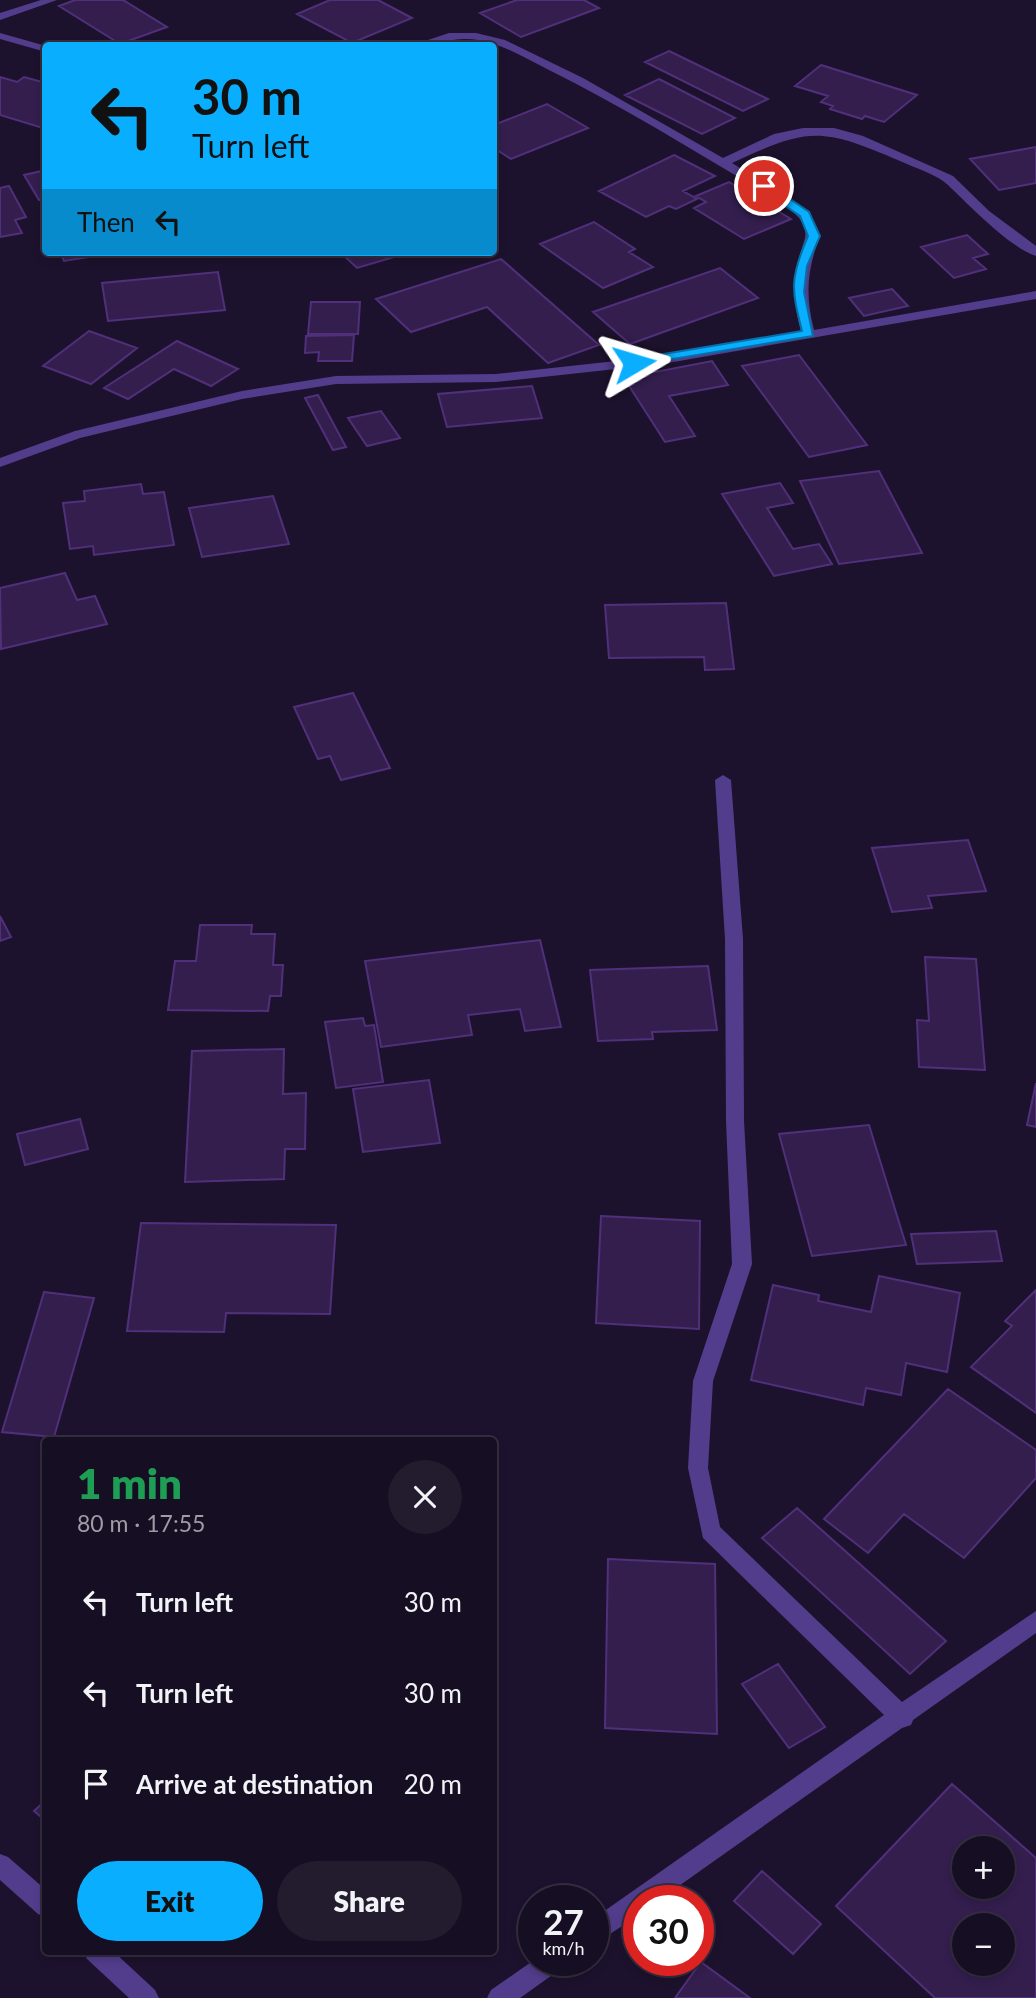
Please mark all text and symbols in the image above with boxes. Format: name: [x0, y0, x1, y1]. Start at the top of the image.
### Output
text: 30 m: [192, 67, 302, 125]
icon: left: [77, 70, 168, 161]
text: Turn left: [192, 126, 309, 165]
pin: [734, 156, 794, 216]
icon: arrive: [745, 167, 783, 205]
icon: left: [149, 203, 187, 241]
text: Then: [77, 206, 135, 238]
position arrow: [597, 326, 671, 400]
text: 1 min: [77, 1458, 182, 1508]
button: close: [388, 1460, 462, 1534]
text: 80 m · 17:55: [77, 1509, 205, 1537]
icon: left: [77, 1583, 115, 1621]
text: Turn left: [136, 1586, 233, 1618]
text: 30 m: [404, 1586, 462, 1618]
icon: left: [77, 1674, 115, 1712]
text: Turn left: [136, 1677, 233, 1709]
text: 30 m: [404, 1677, 462, 1709]
icon: arrive: [77, 1765, 115, 1803]
text: Arrive at destination: [136, 1768, 373, 1800]
text: 20 m: [404, 1768, 462, 1800]
map controls: [952, 1836, 1015, 1976]
button: +: [952, 1836, 1015, 1899]
button: Exit: [77, 1861, 263, 1941]
button: Share: [277, 1861, 462, 1941]
speed limit sign: 30: [623, 1885, 714, 1976]
text: 27: [543, 1900, 584, 1942]
button: −: [952, 1913, 1015, 1976]
text: km/h: [542, 1937, 585, 1959]

